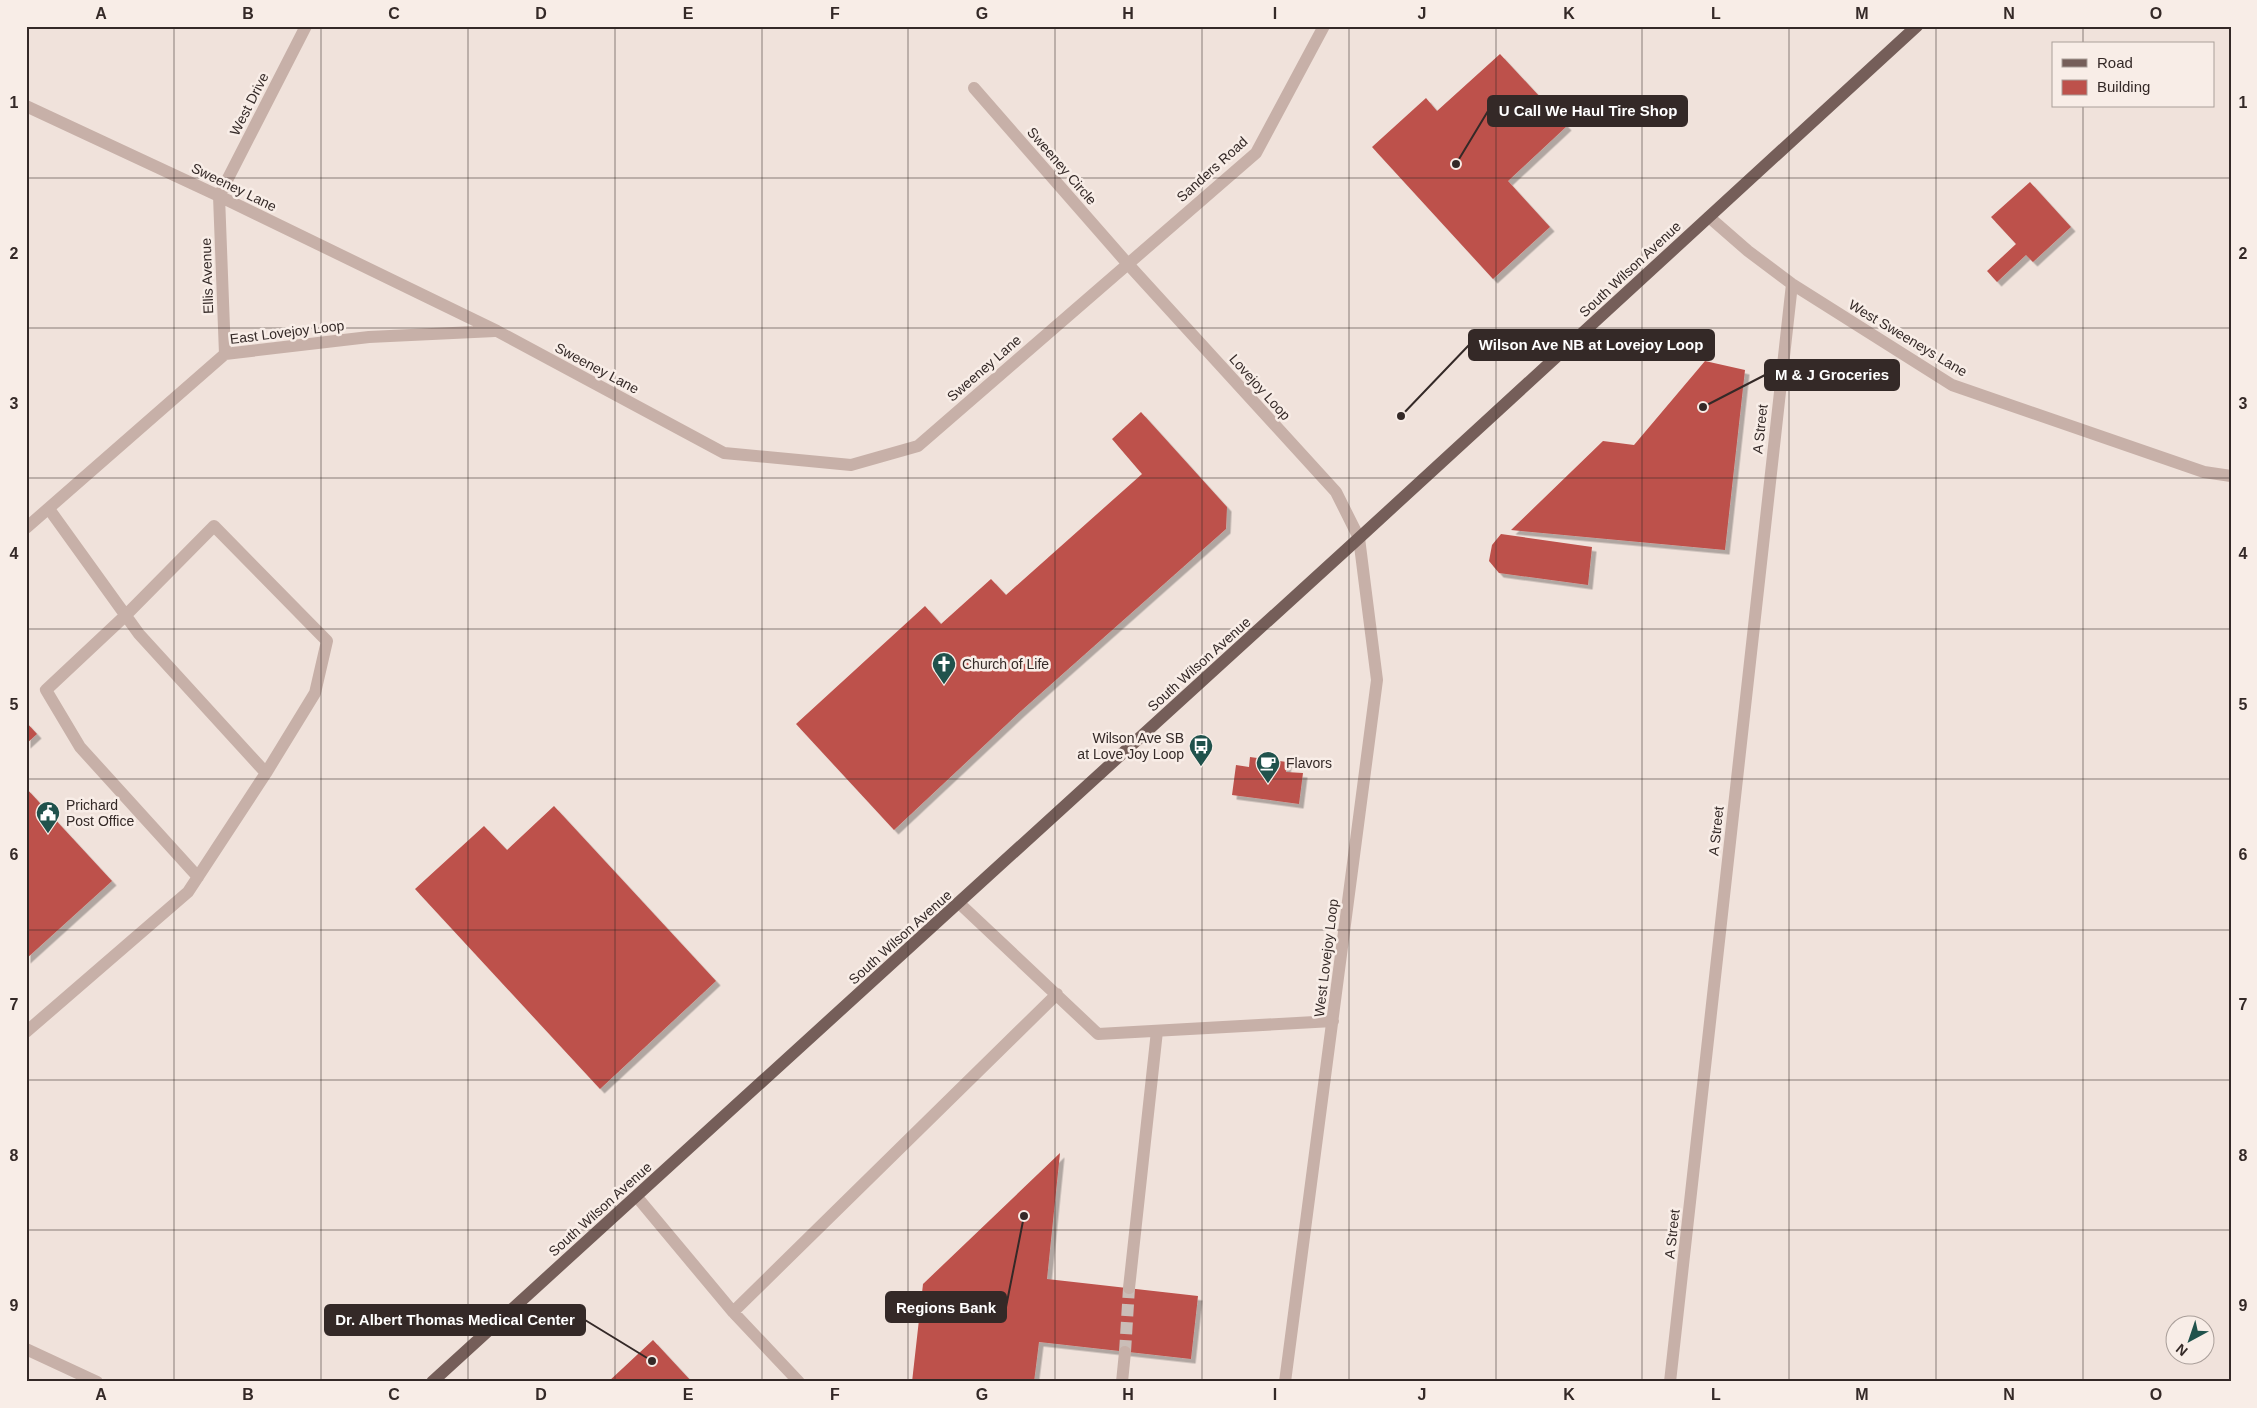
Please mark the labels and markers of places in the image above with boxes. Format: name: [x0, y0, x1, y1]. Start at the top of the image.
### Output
callout: U Call We Haul Tire Shop: [1488, 96, 1687, 126]
callout: Wilson Ave NB at Lovejoy Loop: [1469, 330, 1714, 360]
callout: M & J Groceries: [1765, 360, 1899, 390]
church icon: Church of Life: [931, 651, 957, 685]
place label: Church of Life: [962, 656, 1049, 672]
place label: Wilson Ave SB at Love Joy Loop: [1077, 730, 1184, 762]
bus stop icon: Wilson Ave SB at Love Joy Loop: [1188, 733, 1214, 767]
cafe icon: Flavors: [1255, 750, 1281, 784]
place label: Flavors: [1286, 755, 1332, 771]
place label: Prichard Post Office: [66, 797, 134, 829]
public building icon: Prichard Post Office: [35, 800, 61, 834]
callout: Regions Bank: [886, 1292, 1006, 1322]
callout: Dr. Albert Thomas Medical Center: [325, 1305, 585, 1335]

